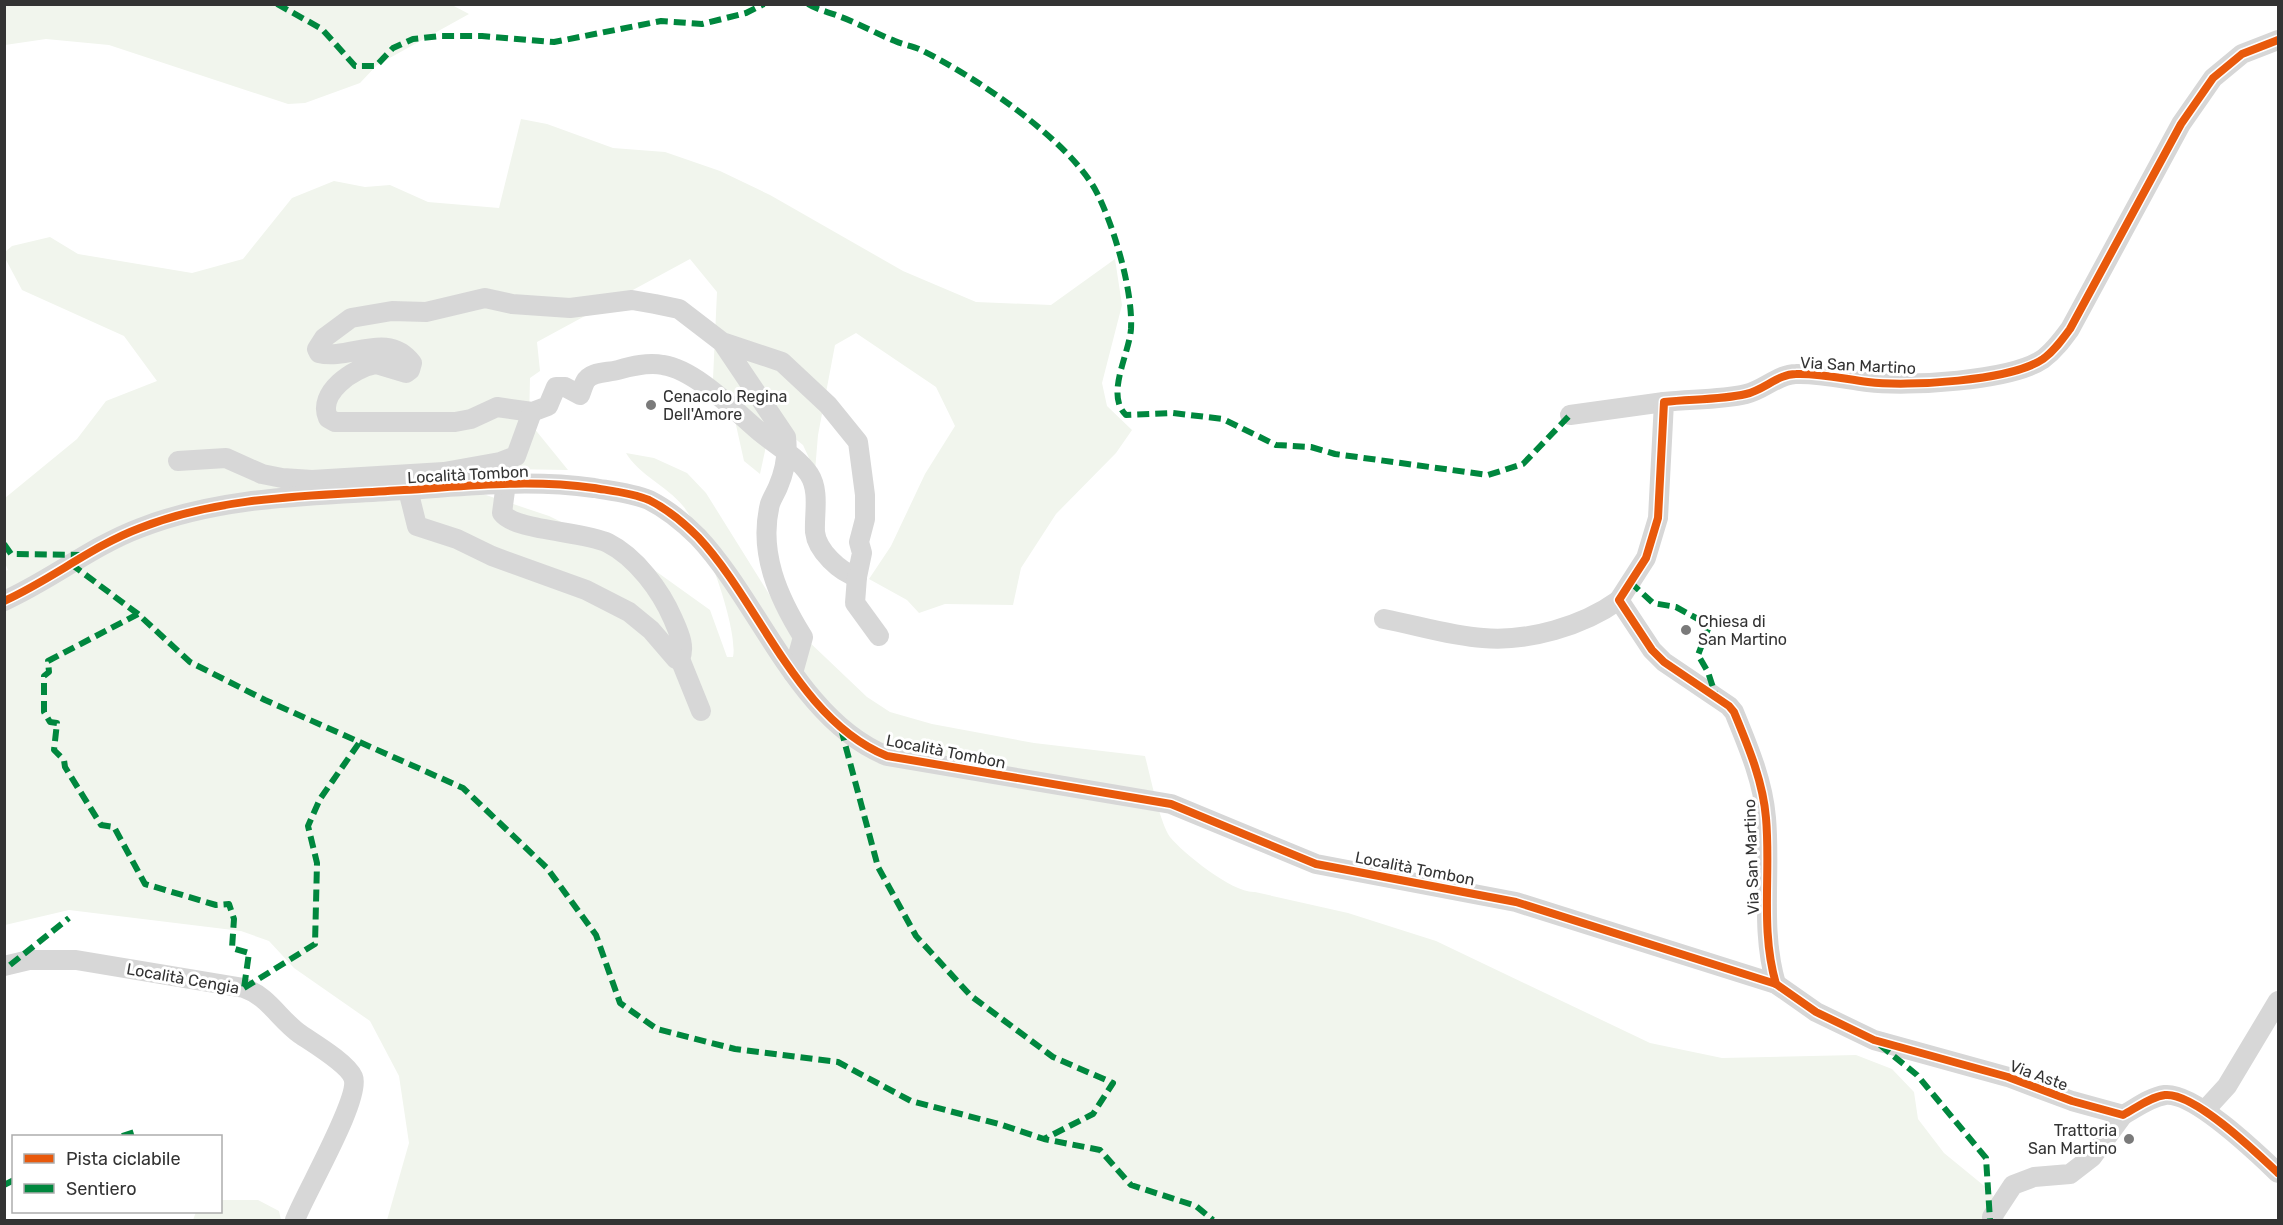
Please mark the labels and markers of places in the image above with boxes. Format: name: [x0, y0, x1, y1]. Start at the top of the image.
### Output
place label: Cenacolo Regina Dell'Amore: [663, 387, 787, 424]
marker: Cenacolo Regina Dell'Amore: [644, 398, 658, 412]
place label: Chiesa di San Martino: [1698, 612, 1787, 649]
marker: Chiesa di San Martino: [1679, 623, 1693, 637]
place label: Trattoria San Martino: [2028, 1121, 2117, 1158]
marker: Trattoria San Martino: [2122, 1132, 2136, 1146]

